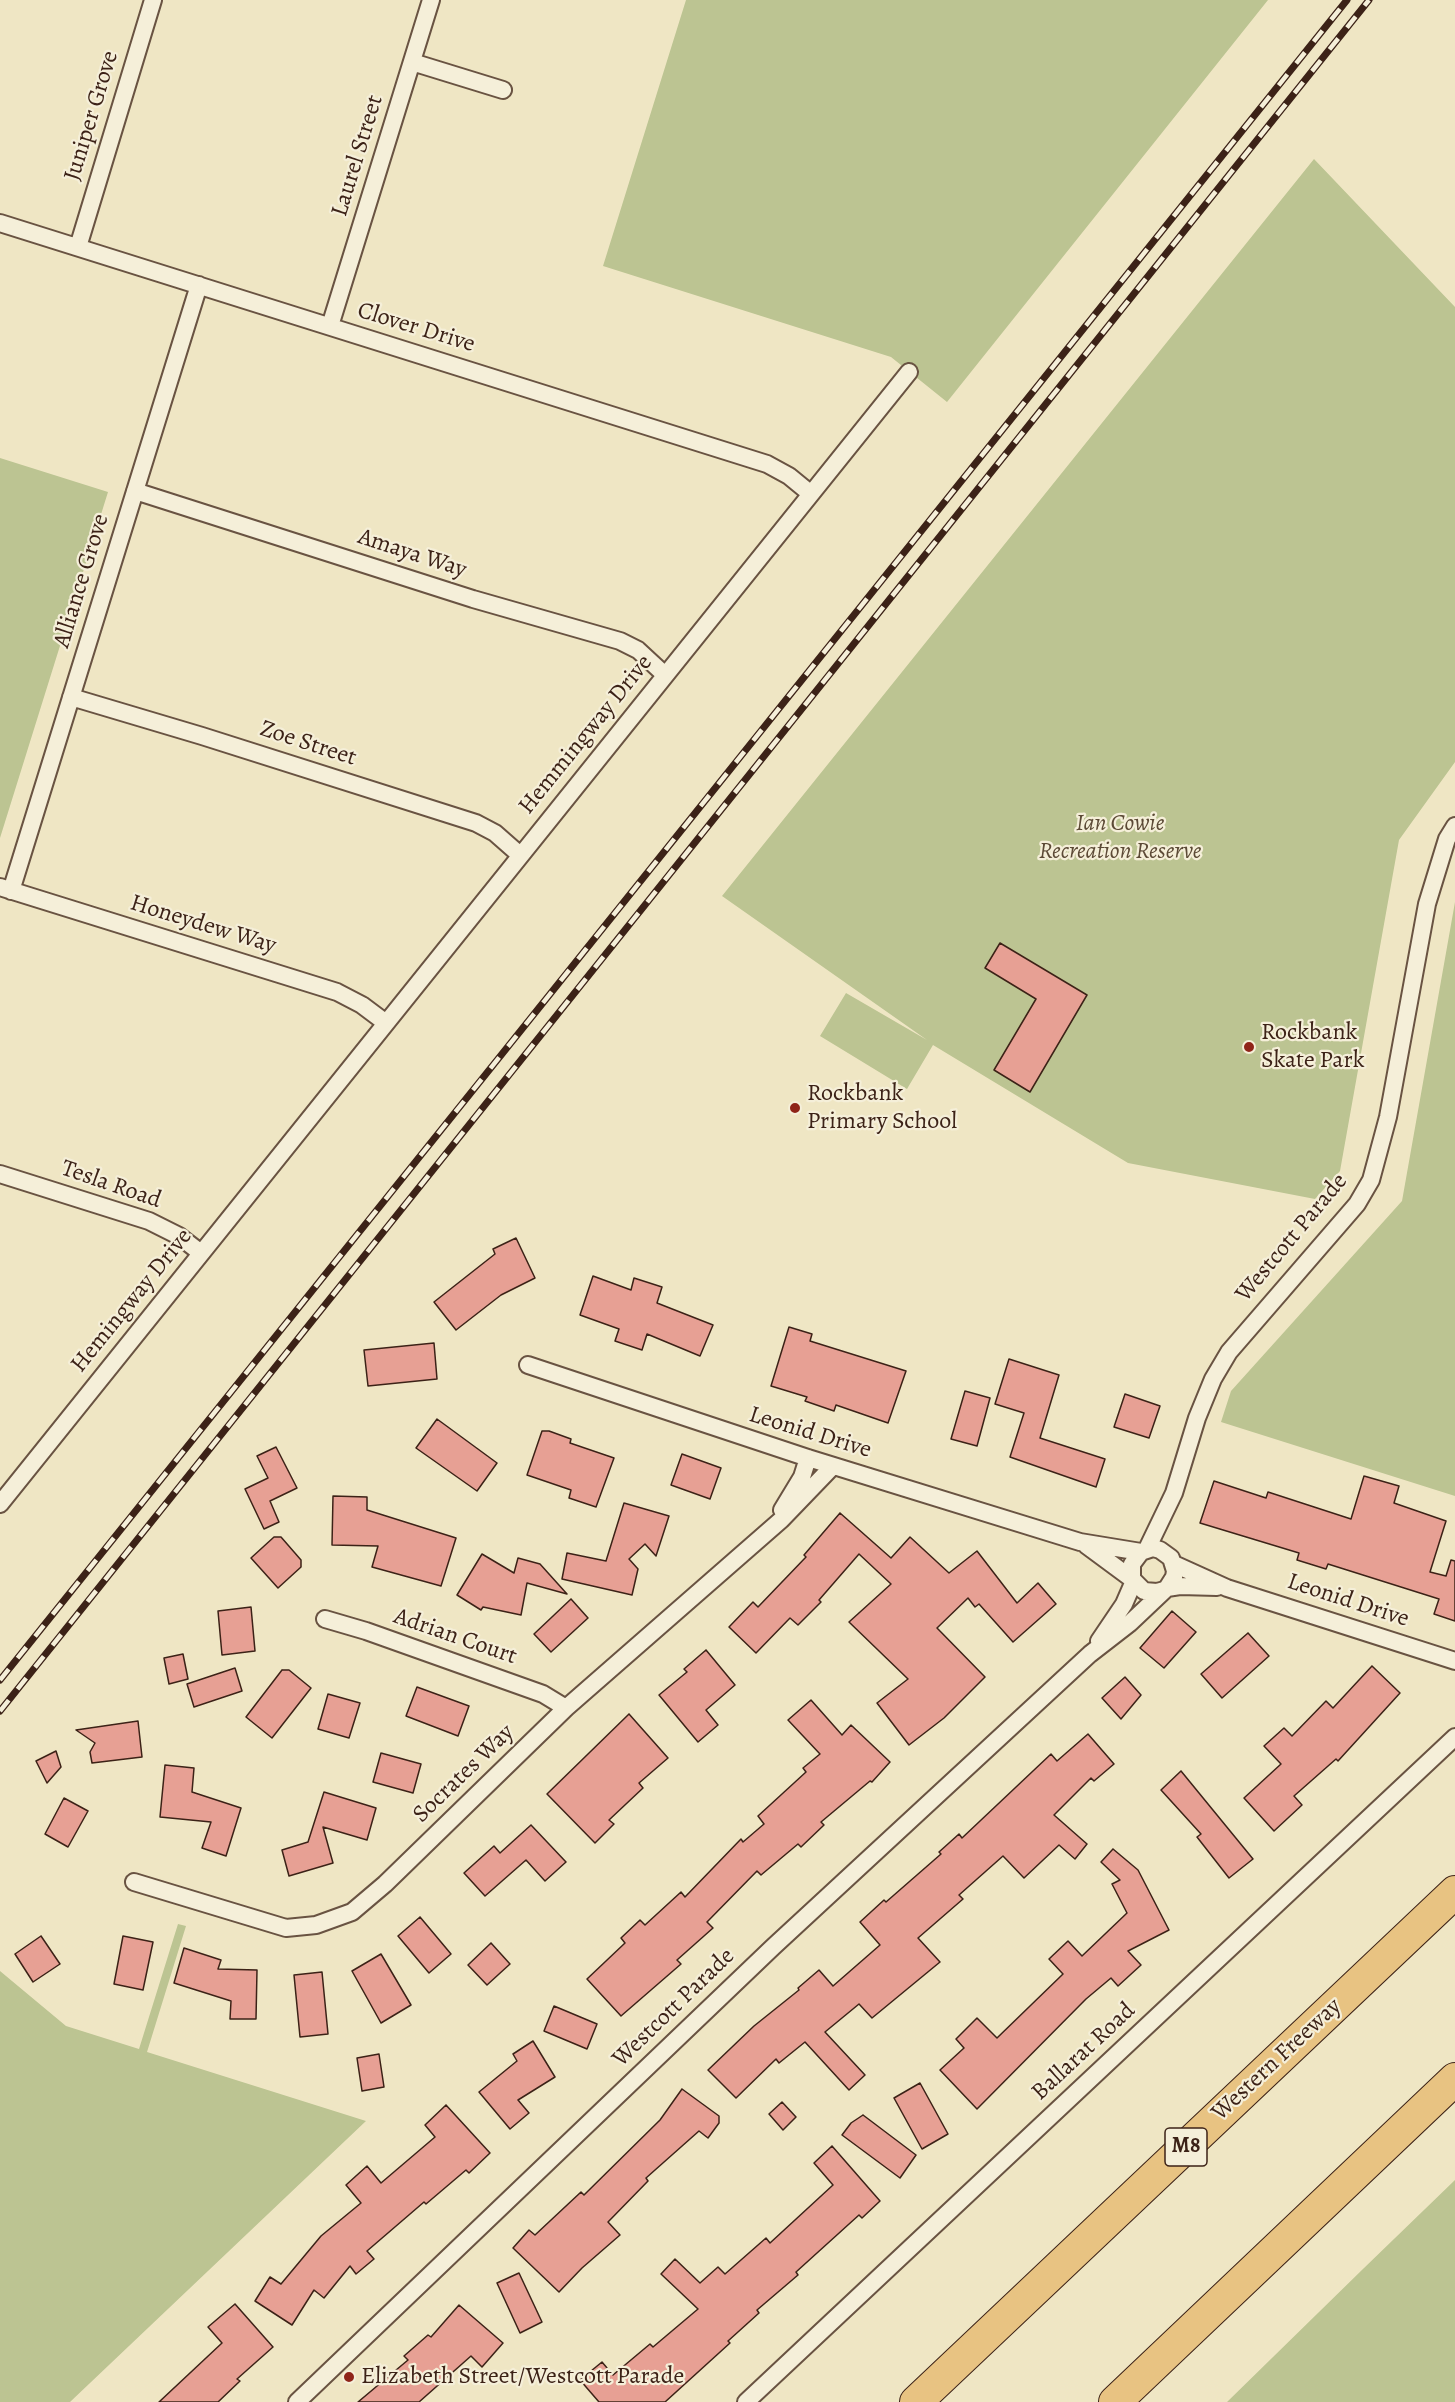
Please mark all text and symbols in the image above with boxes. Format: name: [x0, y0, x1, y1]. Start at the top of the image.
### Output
street label: Juniper Grove: [59, 47, 125, 185]
street label: Laurel Street: [326, 92, 390, 220]
street label: Clover Drive: [354, 296, 478, 360]
street label: Alliance Grove: [48, 510, 116, 652]
street label: Amaya Way: [354, 523, 470, 585]
street label: Hemmingway Drive: [513, 649, 659, 821]
street label: Zoe Street: [256, 715, 360, 773]
park label: Ian Cowie Recreation Reserve: [1039, 810, 1201, 866]
street label: Honeydew Way: [127, 889, 279, 961]
place label: Rockbank Skate Park: [1261, 1019, 1365, 1075]
marker: Rockbank Skate Park: [1242, 1040, 1256, 1054]
place label: Rockbank Primary School: [807, 1080, 957, 1136]
marker: Rockbank Primary School: [788, 1101, 802, 1115]
street label: Tesla Road: [57, 1154, 165, 1216]
street label: Westcott Parade: [1230, 1168, 1354, 1308]
street label: Hemingway Drive: [65, 1223, 199, 1379]
street label: Leonid Drive: [745, 1401, 875, 1465]
street label: Leonid Drive: [1283, 1568, 1413, 1634]
street label: Adrian Court: [390, 1603, 520, 1671]
street label: Socrates Way: [407, 1719, 521, 1829]
street label: Westcott Parade: [607, 1942, 741, 2074]
street label: Western Freeway: [1206, 1993, 1348, 2127]
street label: Ballarat Road: [1026, 1997, 1142, 2107]
road number: M8: [1165, 2128, 1207, 2166]
place label: Elizabeth Street/Westcott Parade: [361, 2363, 684, 2391]
marker: Elizabeth Street/Westcott Parade: [342, 2370, 356, 2384]

